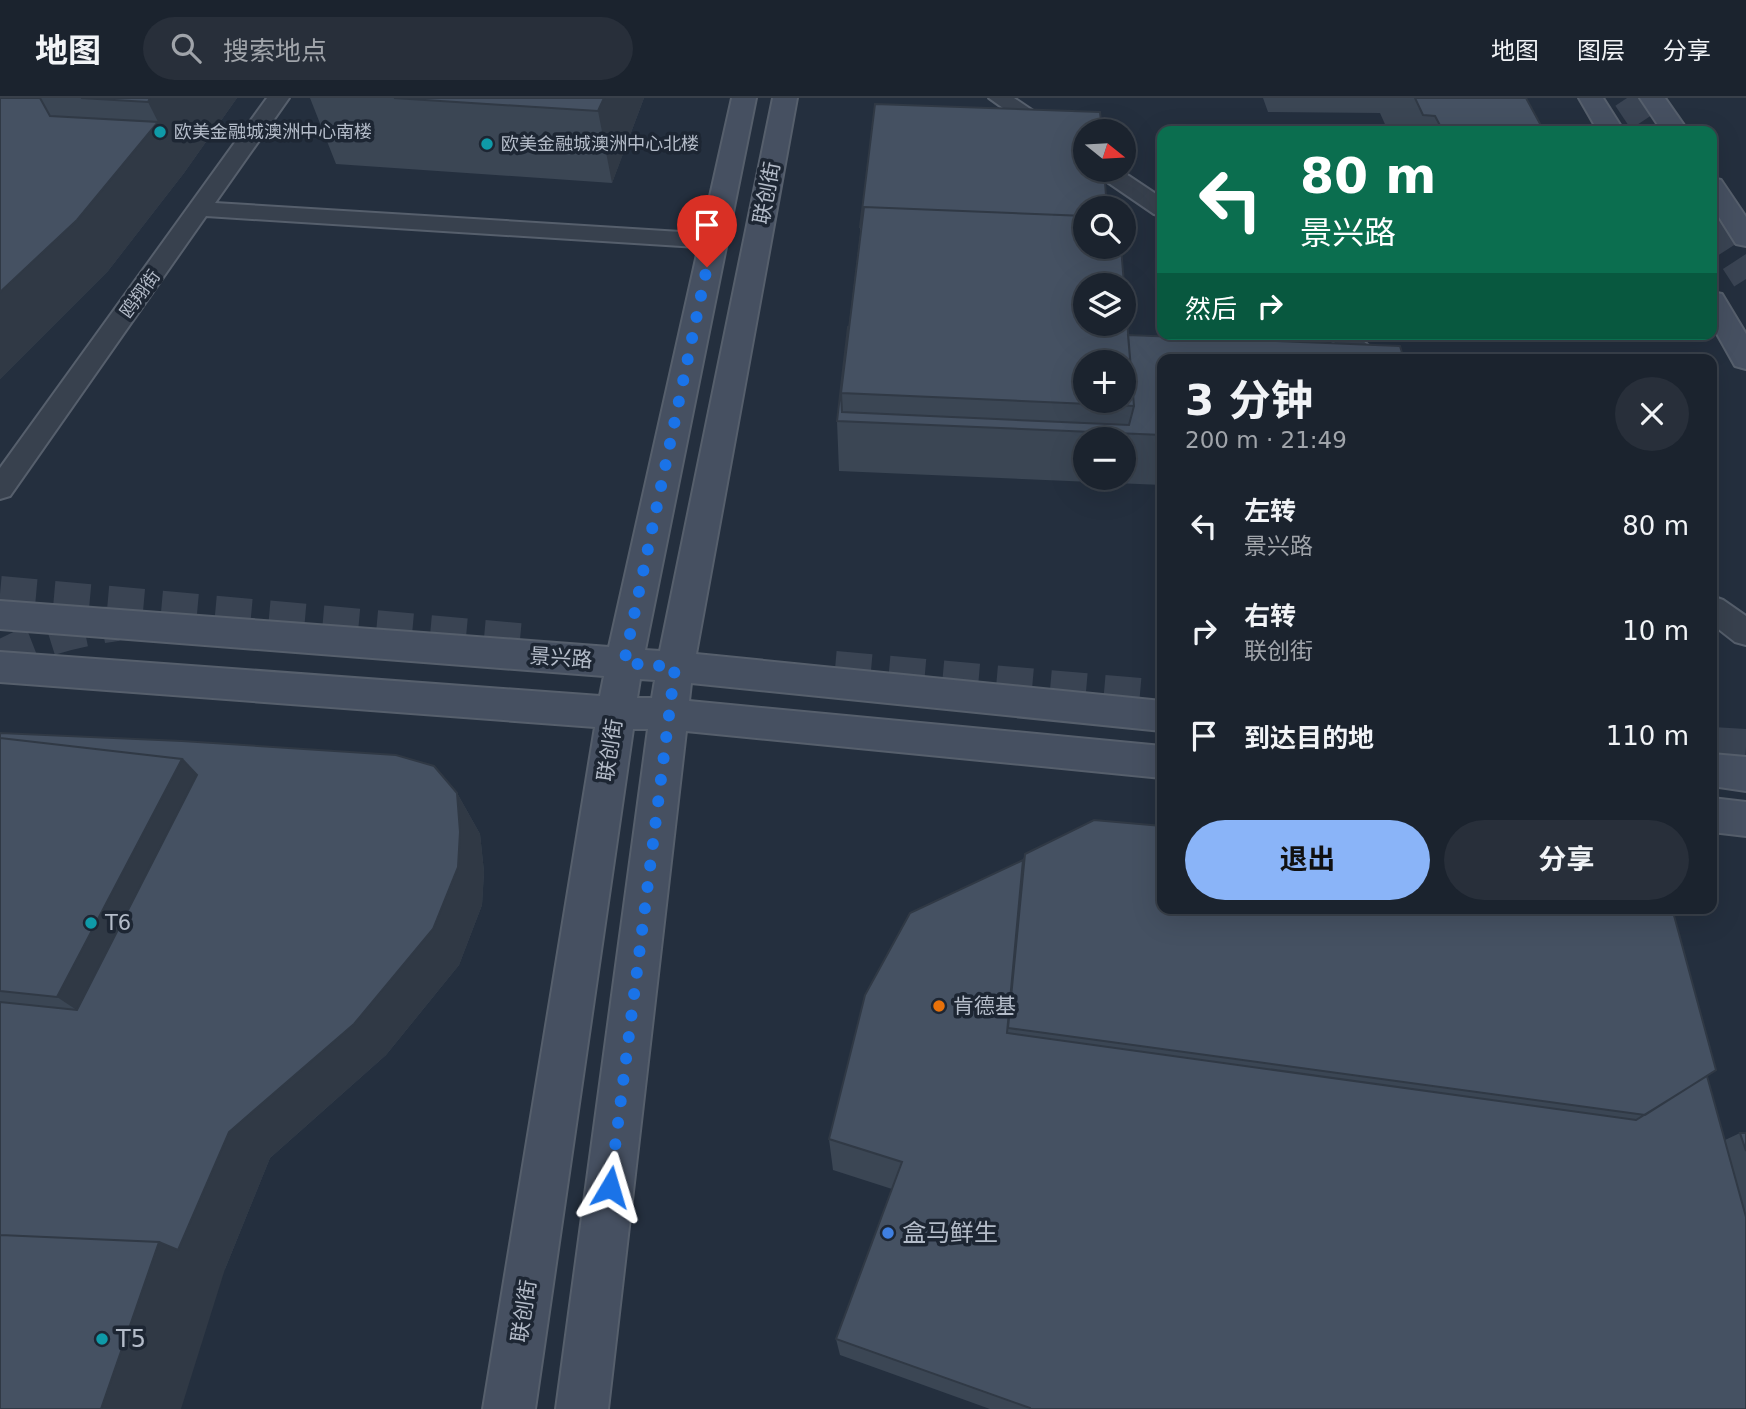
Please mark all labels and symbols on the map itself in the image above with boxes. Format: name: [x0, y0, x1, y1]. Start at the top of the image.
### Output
north arrow: [1073, 119, 1136, 182]
place label: 欧美金融城澳洲中心南楼: [174, 121, 372, 142]
marker: 欧美金融城澳洲中心南楼: [152, 124, 168, 140]
place label: 欧美金融城澳洲中心北楼: [501, 133, 699, 154]
marker: 欧美金融城澳洲中心北楼: [479, 136, 495, 152]
street label: 联创街: [749, 160, 785, 226]
pin: [677, 195, 737, 267]
street label: 鸥翔街: [115, 266, 164, 322]
street label: 景兴路: [529, 644, 593, 672]
street label: 联创街: [593, 717, 627, 783]
place label: T6: [104, 911, 131, 935]
marker: T6: [83, 915, 99, 931]
place label: 肯德基: [953, 994, 1016, 1018]
marker: 肯德基: [931, 998, 947, 1014]
position arrow: [573, 1150, 647, 1224]
place label: 盒马鲜生: [902, 1219, 998, 1247]
marker: 盒马鲜生: [880, 1225, 896, 1241]
street label: 联创街: [507, 1278, 541, 1344]
place label: T5: [115, 1325, 146, 1353]
marker: T5: [94, 1331, 110, 1347]

